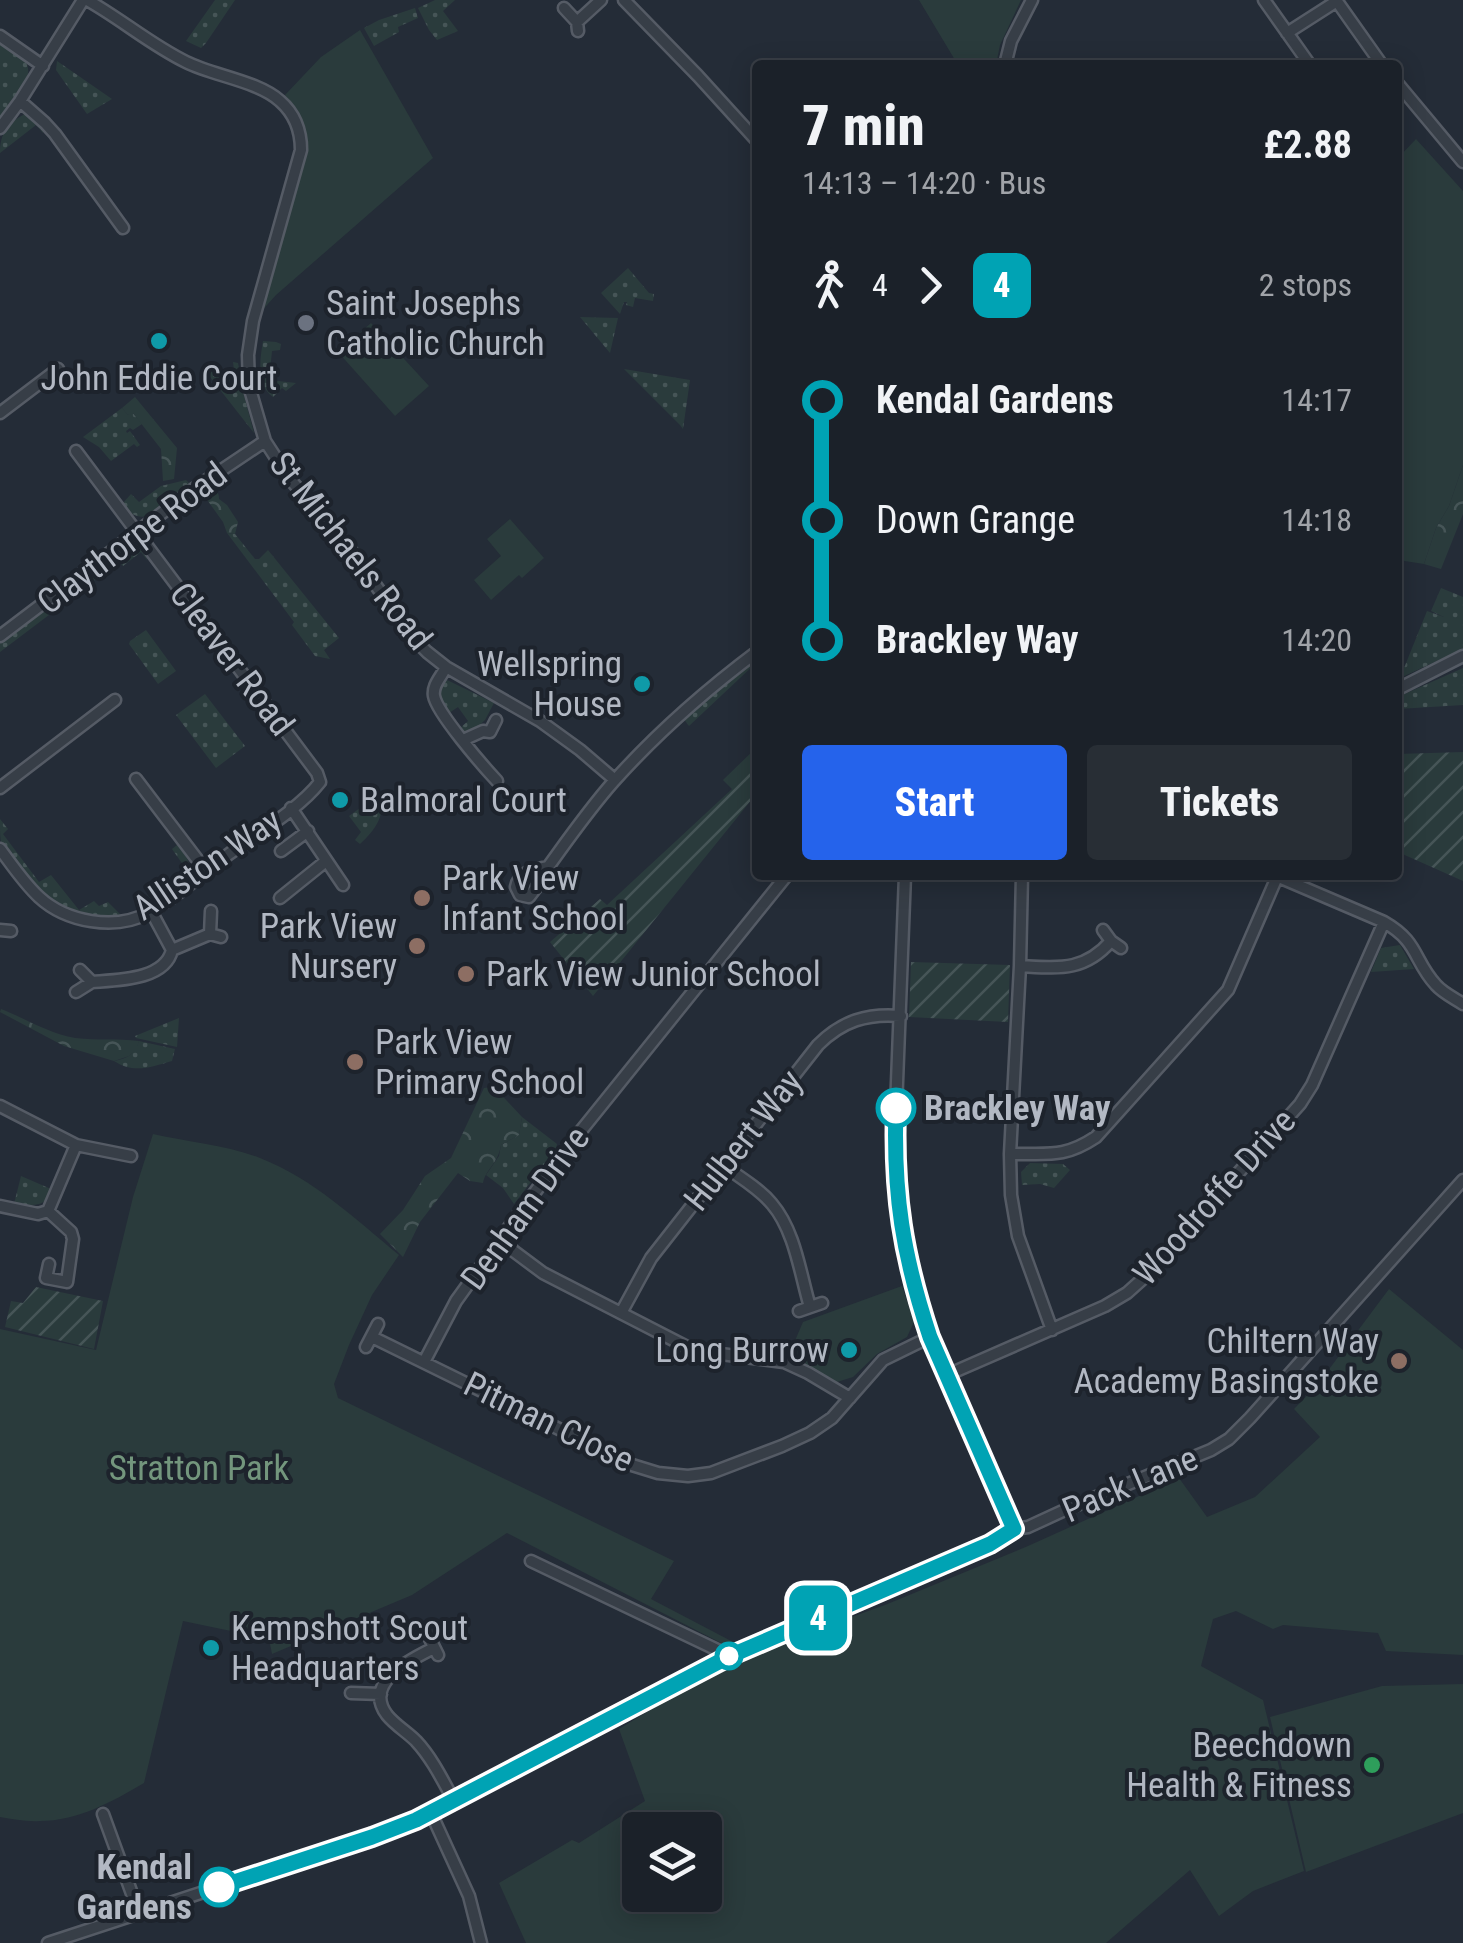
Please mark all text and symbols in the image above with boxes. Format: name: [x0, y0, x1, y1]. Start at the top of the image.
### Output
text: 7 min: [802, 94, 925, 158]
text: £2.88: [1263, 123, 1352, 167]
text: 14:13 – 14:20 · Bus: [802, 164, 1046, 202]
icon: walk: [802, 258, 857, 313]
icon: forward: [903, 258, 958, 313]
text: 4: [993, 265, 1011, 306]
text: 4: [872, 266, 888, 304]
text: 2 stops: [1259, 266, 1352, 304]
place label: Saint Josephs Catholic Church: [326, 283, 545, 364]
marker: Saint Josephs Catholic Church: [295, 312, 317, 334]
marker: John Eddie Court: [148, 330, 170, 352]
place label: John Eddie Court: [41, 358, 277, 399]
text: Kendal Gardens: [876, 378, 1114, 422]
text: 14:17: [1281, 381, 1352, 419]
street label: St Michaels Road: [261, 444, 441, 658]
street label: Claythorpe Road: [30, 454, 235, 623]
text: Down Grange: [876, 498, 1075, 542]
text: 14:18: [1281, 501, 1352, 539]
street label: Cleaver Road: [161, 575, 302, 744]
text: Brackley Way: [876, 618, 1079, 662]
text: 14:20: [1281, 621, 1352, 659]
place label: Wellspring House: [477, 644, 622, 725]
marker: Wellspring House: [631, 673, 653, 695]
button: Start: [802, 745, 1067, 860]
button: Tickets: [1087, 745, 1352, 860]
place label: Balmoral Court: [360, 780, 567, 821]
marker: Balmoral Court: [329, 789, 351, 811]
street label: Alliston Way: [125, 800, 289, 929]
place label: Park View Infant School: [442, 858, 625, 939]
marker: Park View Infant School: [411, 887, 433, 909]
place label: Park View Nursery: [260, 906, 397, 987]
marker: Park View Nursery: [406, 935, 428, 957]
place label: Park View Junior School: [486, 954, 821, 995]
marker: Park View Junior School: [455, 963, 477, 985]
place label: Park View Primary School: [375, 1022, 584, 1103]
marker: Park View Primary School: [344, 1051, 366, 1073]
street label: Hulbert Way: [676, 1062, 811, 1219]
place label: Brackley Way: [924, 1088, 1111, 1129]
marker: Brackley Way: [877, 1089, 915, 1127]
street label: Woodroffe Drive: [1125, 1101, 1304, 1294]
street label: Denham Drive: [453, 1119, 598, 1298]
place label: Chiltern Way Academy Basingstoke: [1074, 1321, 1379, 1402]
place label: Long Burrow: [655, 1330, 829, 1371]
marker: Long Burrow: [838, 1339, 860, 1361]
marker: Chiltern Way Academy Basingstoke: [1388, 1350, 1410, 1372]
street label: Pitman Close: [457, 1364, 640, 1481]
street label: Pack Lane: [1056, 1438, 1204, 1531]
park label: Stratton Park: [109, 1448, 290, 1489]
line badge: 4: [786, 1586, 850, 1650]
text: 4: [809, 1598, 827, 1639]
place label: Kempshott Scout Headquarters: [231, 1608, 468, 1689]
marker: Kempshott Scout Headquarters: [200, 1637, 222, 1659]
unlabelled marker: [716, 1643, 742, 1669]
place label: Beechdown Health & Fitness: [1126, 1725, 1352, 1806]
marker: Beechdown Health & Fitness: [1361, 1754, 1383, 1776]
map controls: [622, 1812, 722, 1912]
button: layers: [622, 1812, 722, 1912]
place label: Kendal Gardens: [77, 1847, 192, 1928]
marker: Kendal Gardens: [200, 1868, 238, 1906]

